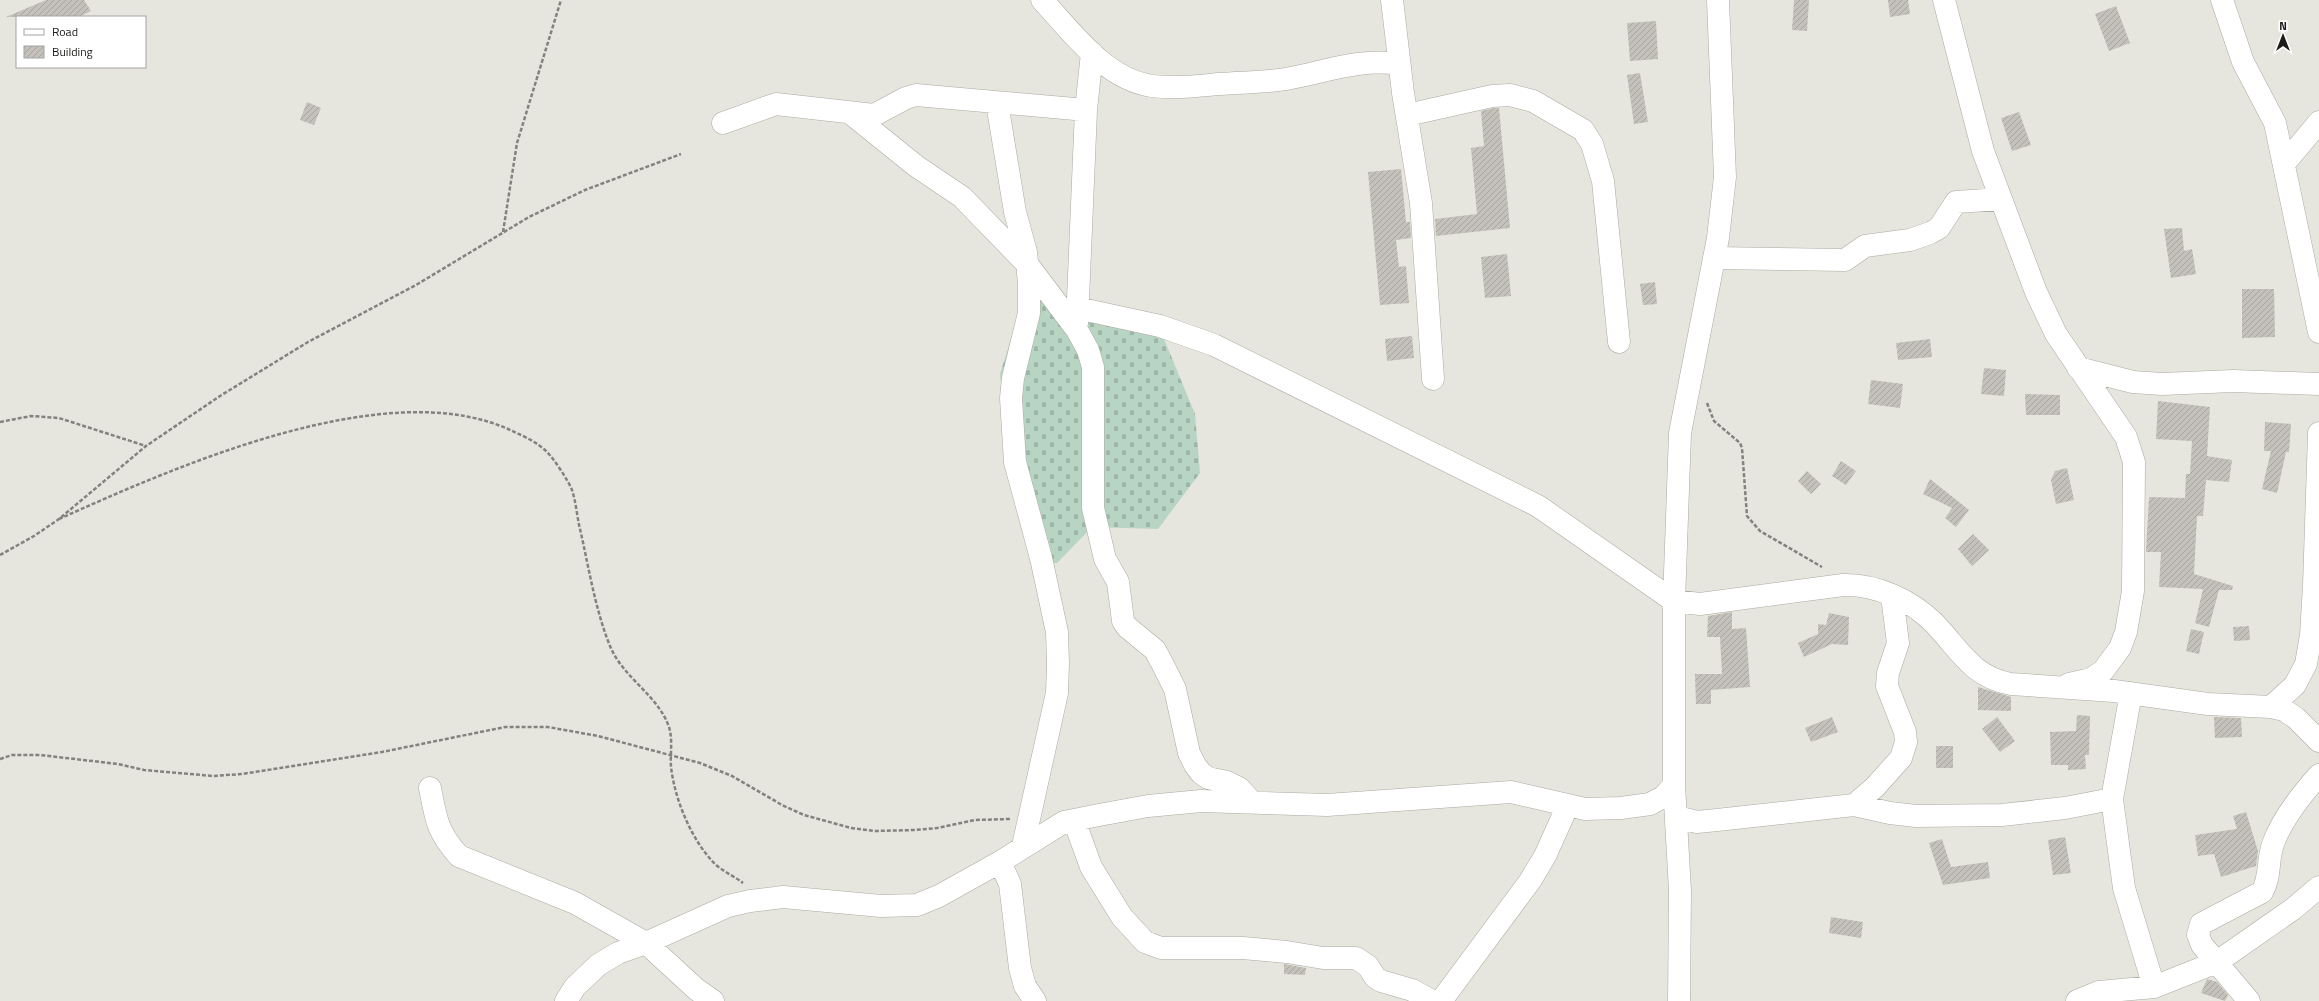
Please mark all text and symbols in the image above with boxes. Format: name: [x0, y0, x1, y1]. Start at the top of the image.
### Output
legend: [16, 16, 146, 68]
north arrow: [2263, 16, 2303, 56]
text: N: [2279, 18, 2287, 34]
text: Road: [52, 22, 78, 41]
text: Building: [52, 42, 93, 61]

